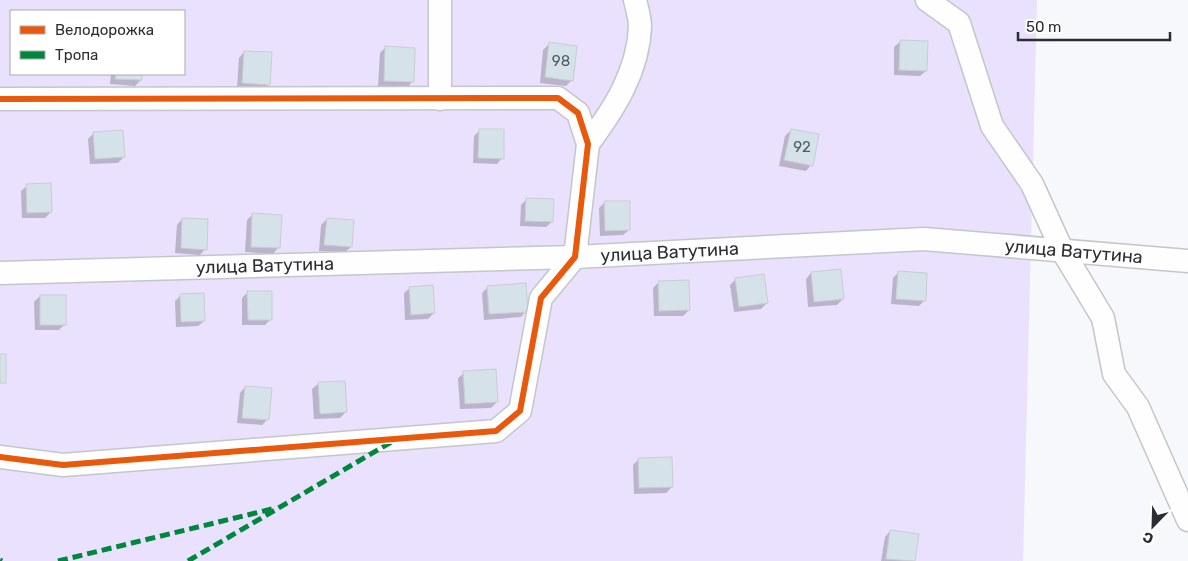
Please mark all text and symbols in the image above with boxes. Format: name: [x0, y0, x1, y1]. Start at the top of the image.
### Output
legend: [10, 10, 185, 75]
scale bar: [1018, 10, 1170, 42]
text: 50 m: [1026, 18, 1061, 36]
text: Велодорожка: [55, 21, 154, 39]
text: Тропа: [55, 46, 98, 64]
house number: 98: [552, 52, 570, 70]
house number: 92: [793, 138, 811, 156]
street label: улица Ватутина: [1004, 235, 1144, 268]
street label: улица Ватутина: [600, 238, 739, 267]
street label: улица Ватутина: [195, 253, 334, 279]
north arrow: [1128, 501, 1178, 551]
text: С: [1140, 528, 1156, 547]

